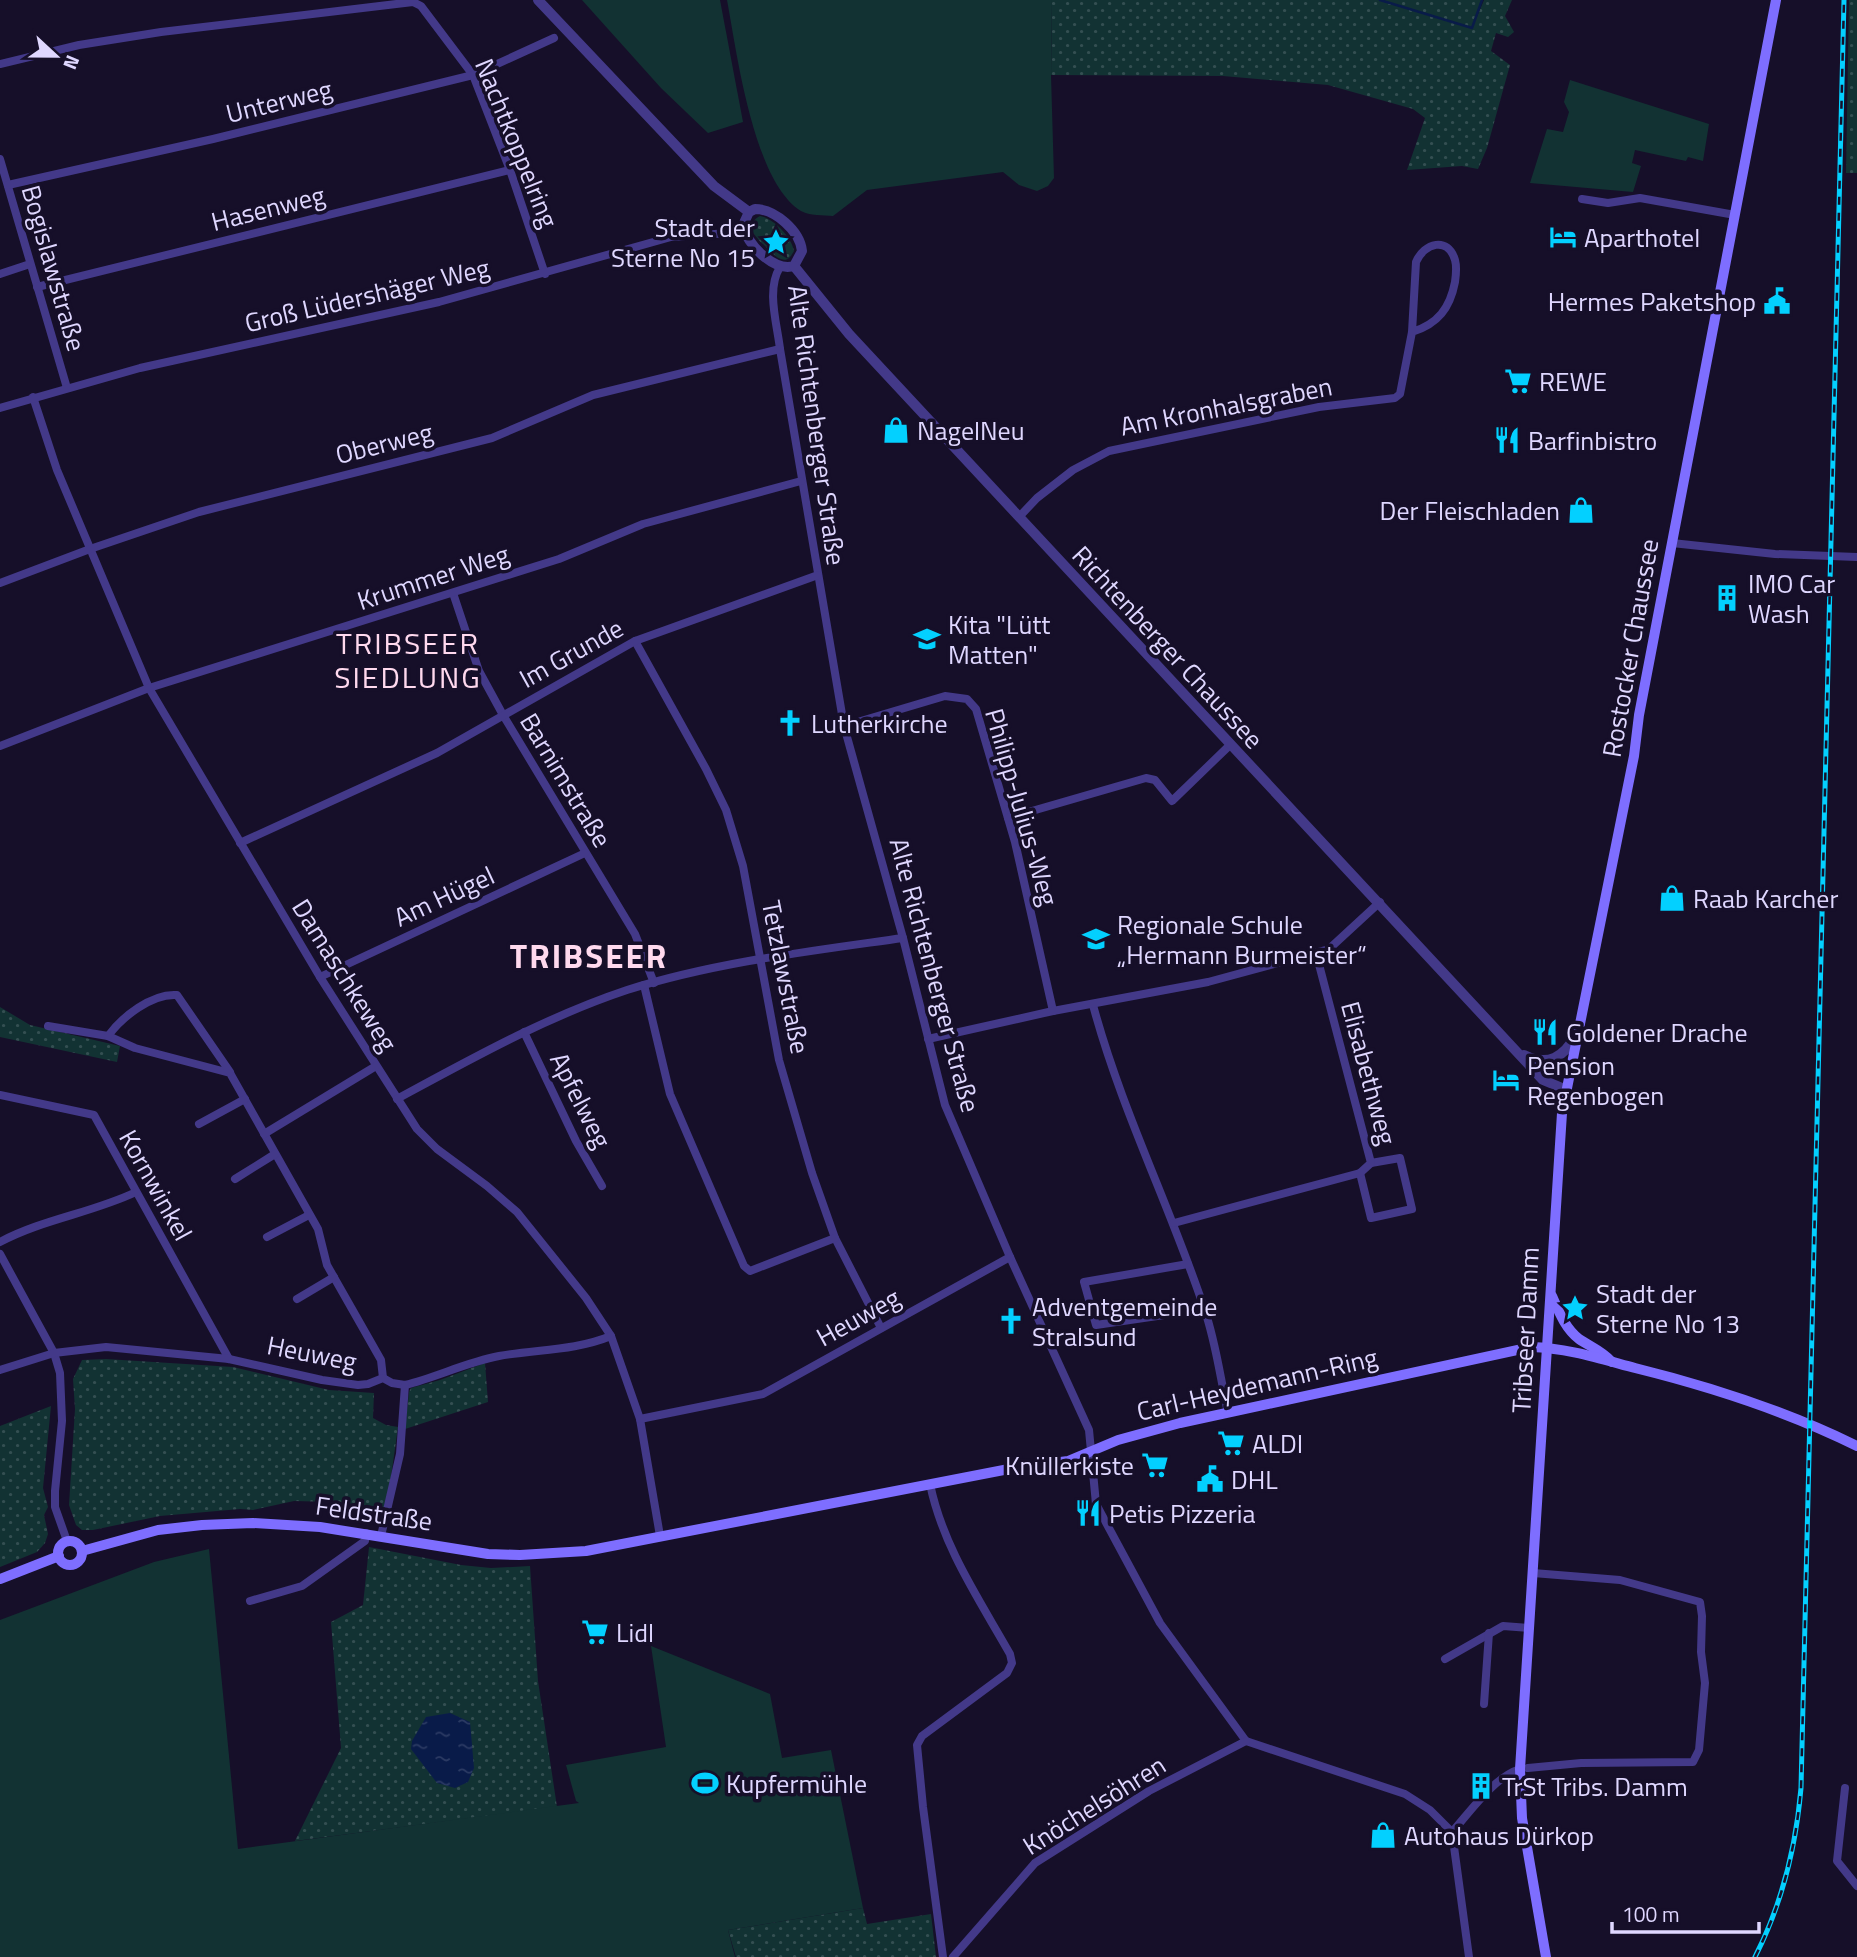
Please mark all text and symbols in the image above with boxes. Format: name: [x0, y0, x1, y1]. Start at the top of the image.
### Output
north arrow: [21, 21, 91, 91]
text: N: [56, 51, 88, 74]
street label: Nachtkoppelring: [465, 53, 569, 233]
street label: Unterweg: [222, 69, 336, 133]
street label: Hasenweg: [207, 175, 329, 241]
street label: Bogislawstraße: [12, 180, 96, 356]
place label: Stadt der Sterne No 15: [611, 208, 755, 277]
place label: Aparthotel: [1584, 218, 1700, 257]
hotel icon: Aparthotel: [1548, 222, 1578, 252]
place icon: Stadt der Sterne No 15: [761, 227, 791, 257]
street label: Groß Lüdershäger Weg: [241, 248, 493, 342]
street label: Alte Richtenberger Straße: [778, 282, 856, 568]
place label: Hermes Paketshop: [1548, 282, 1756, 321]
public building icon: Hermes Paketshop: [1762, 286, 1792, 316]
place label: REWE: [1539, 362, 1607, 401]
street label: Am Kronhalsgraben: [1117, 366, 1335, 446]
supermarket icon: REWE: [1503, 366, 1533, 396]
place label: NagelNeu: [917, 411, 1024, 450]
street label: Oberweg: [331, 412, 437, 474]
shop icon: NagelNeu: [881, 415, 911, 445]
place label: Barfinbistro: [1528, 421, 1657, 460]
restaurant icon: Barfinbistro: [1492, 425, 1522, 455]
place label: Der Fleischladen: [1380, 491, 1560, 530]
shop icon: Der Fleischladen: [1566, 495, 1596, 525]
street label: Krummer Weg: [352, 534, 514, 620]
street label: Rostocker Chaussee: [1592, 536, 1668, 760]
street label: Richtenberger Chaussee: [1063, 537, 1273, 757]
place label: IMO Car Wash: [1748, 564, 1835, 633]
building icon: IMO Car Wash: [1712, 583, 1742, 613]
place label: Kita "Lütt Matten": [948, 605, 1050, 674]
street label: Im Grunde: [512, 608, 630, 698]
district label: TRIBSEER SIEDLUNG: [334, 620, 482, 700]
school or university icon: Kita "Lütt Matten": [912, 624, 942, 654]
place label: Lutherkirche: [811, 704, 948, 743]
street label: Philipp-Julius-Weg: [975, 704, 1069, 910]
street label: Barnimstraße: [510, 705, 622, 855]
church icon: Lutherkirche: [775, 708, 805, 738]
street label: Alte Richtenberger Straße: [880, 834, 990, 1116]
street label: Am Hügel: [387, 856, 501, 936]
place label: Raab Karcher: [1693, 879, 1838, 918]
shop icon: Raab Karcher: [1657, 883, 1687, 913]
street label: Damaschkeweg: [283, 891, 407, 1059]
street label: Tetzlawstraße: [752, 897, 820, 1057]
place label: Regionale Schule „Hermann Burmeister“: [1117, 905, 1367, 974]
school or university icon: Regionale Schule „Hermann Burmeister“: [1081, 924, 1111, 954]
district label: TRIBSEER: [510, 931, 668, 981]
street label: Elisabethweg: [1331, 997, 1407, 1149]
place label: Goldener Drache: [1566, 1013, 1748, 1052]
restaurant icon: Goldener Drache: [1530, 1017, 1560, 1047]
street label: Apfelweg: [540, 1045, 622, 1155]
place label: Pension Regenbogen: [1527, 1046, 1664, 1115]
hotel icon: Pension Regenbogen: [1491, 1065, 1521, 1095]
street label: Kornwinkel: [109, 1122, 203, 1248]
street label: Tribseer Damm: [1501, 1246, 1549, 1414]
place label: Stadt der Sterne No 13: [1596, 1274, 1740, 1343]
street label: Heuweg: [809, 1278, 907, 1356]
place label: Adventgemeinde Stralsund: [1032, 1287, 1217, 1356]
place icon: Stadt der Sterne No 13: [1560, 1293, 1590, 1323]
church icon: Adventgemeinde Stralsund: [996, 1306, 1026, 1336]
street label: Heuweg: [264, 1325, 360, 1381]
street label: Carl-Heydemann-Ring: [1133, 1337, 1381, 1431]
place label: ALDI: [1252, 1424, 1303, 1463]
supermarket icon: ALDI: [1216, 1428, 1246, 1458]
place label: Knüllerkiste: [1005, 1446, 1134, 1485]
supermarket icon: Knüllerkiste: [1140, 1450, 1170, 1480]
place label: DHL: [1231, 1460, 1278, 1499]
public building icon: DHL: [1195, 1464, 1225, 1494]
street label: Feldstraße: [313, 1486, 435, 1540]
place label: Petis Pizzeria: [1109, 1494, 1256, 1533]
restaurant icon: Petis Pizzeria: [1073, 1498, 1103, 1528]
place label: Lidl: [616, 1613, 654, 1652]
supermarket icon: Lidl: [580, 1617, 610, 1647]
street label: Knöchelsöhren: [1015, 1745, 1173, 1865]
place label: Kupfermühle: [726, 1764, 867, 1803]
place label: TrSt Tribs. Damm: [1502, 1767, 1688, 1806]
sports icon: Kupfermühle: [690, 1768, 720, 1798]
building icon: TrSt Tribs. Damm: [1466, 1771, 1496, 1801]
place label: Autohaus Dürkop: [1404, 1816, 1594, 1855]
shop icon: Autohaus Dürkop: [1368, 1820, 1398, 1850]
scale bar: [1612, 1890, 1759, 1934]
text: 100 m: [1622, 1898, 1679, 1930]

